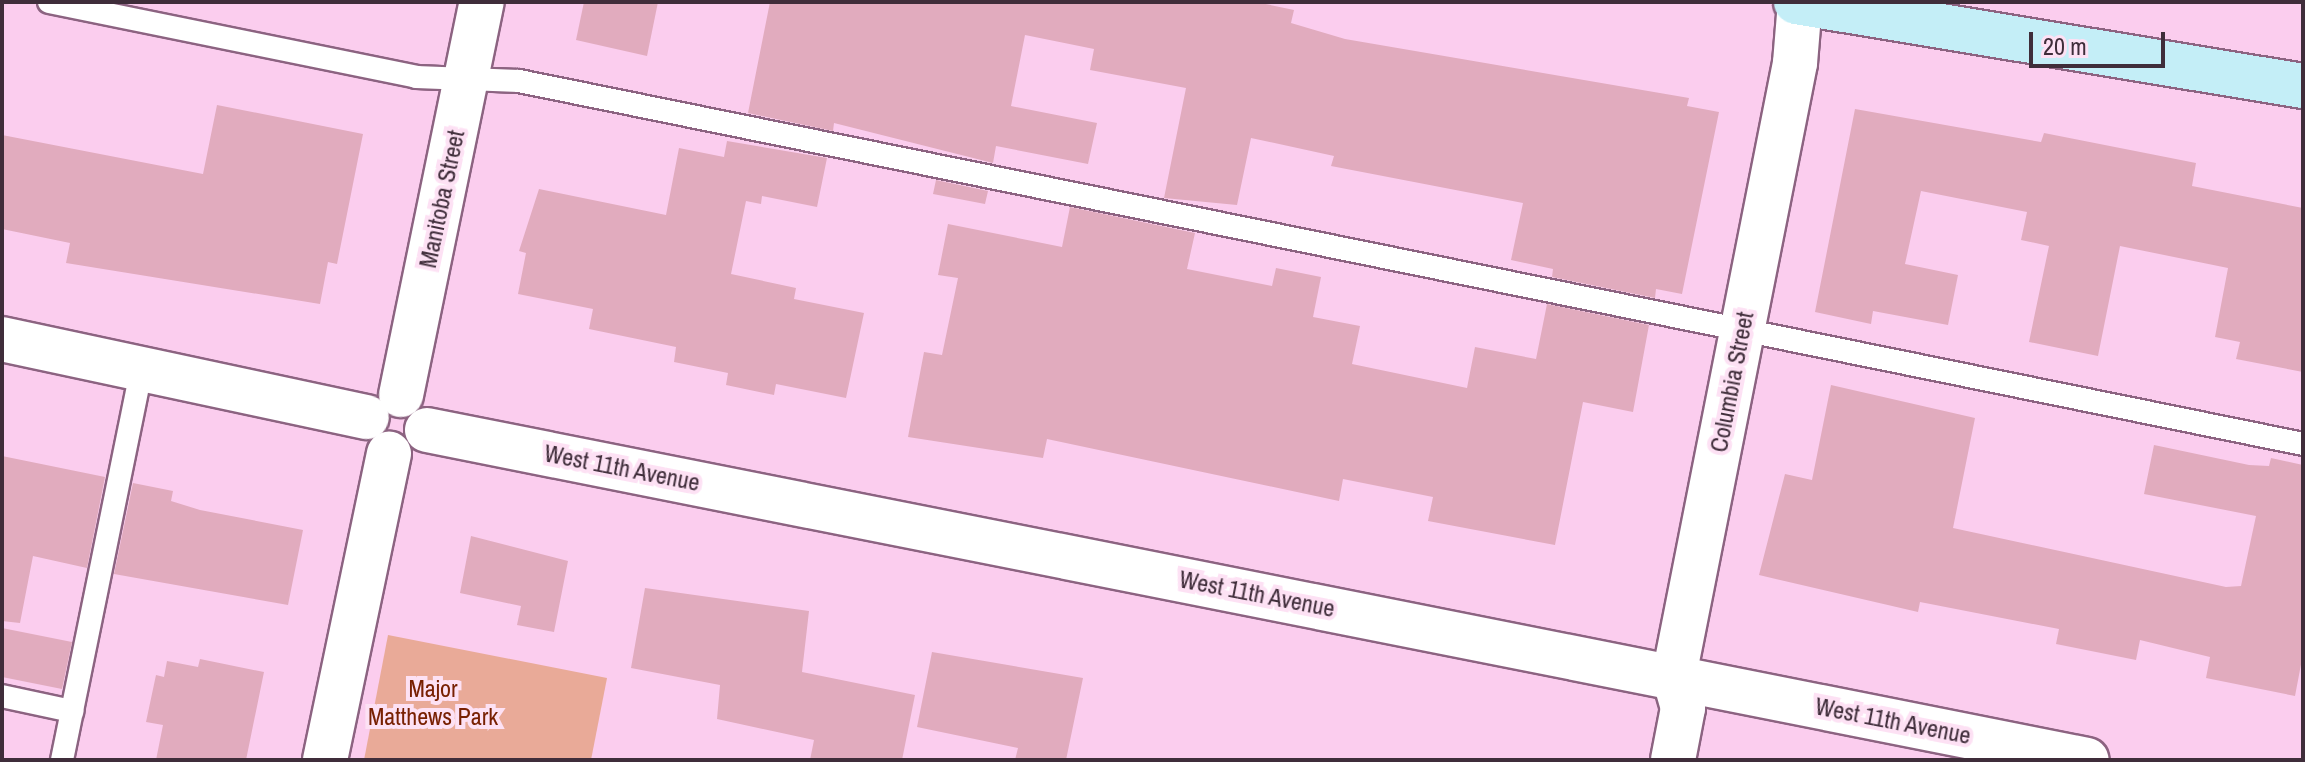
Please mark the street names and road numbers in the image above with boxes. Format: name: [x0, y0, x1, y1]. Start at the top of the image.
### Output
street label: Manitoba Street: [413, 128, 471, 270]
street label: Columbia Street: [1704, 309, 1760, 455]
street label: West 11th Avenue: [541, 439, 703, 497]
street label: West 11th Avenue: [1176, 565, 1338, 623]
street label: West 11th Avenue: [1812, 692, 1974, 750]

